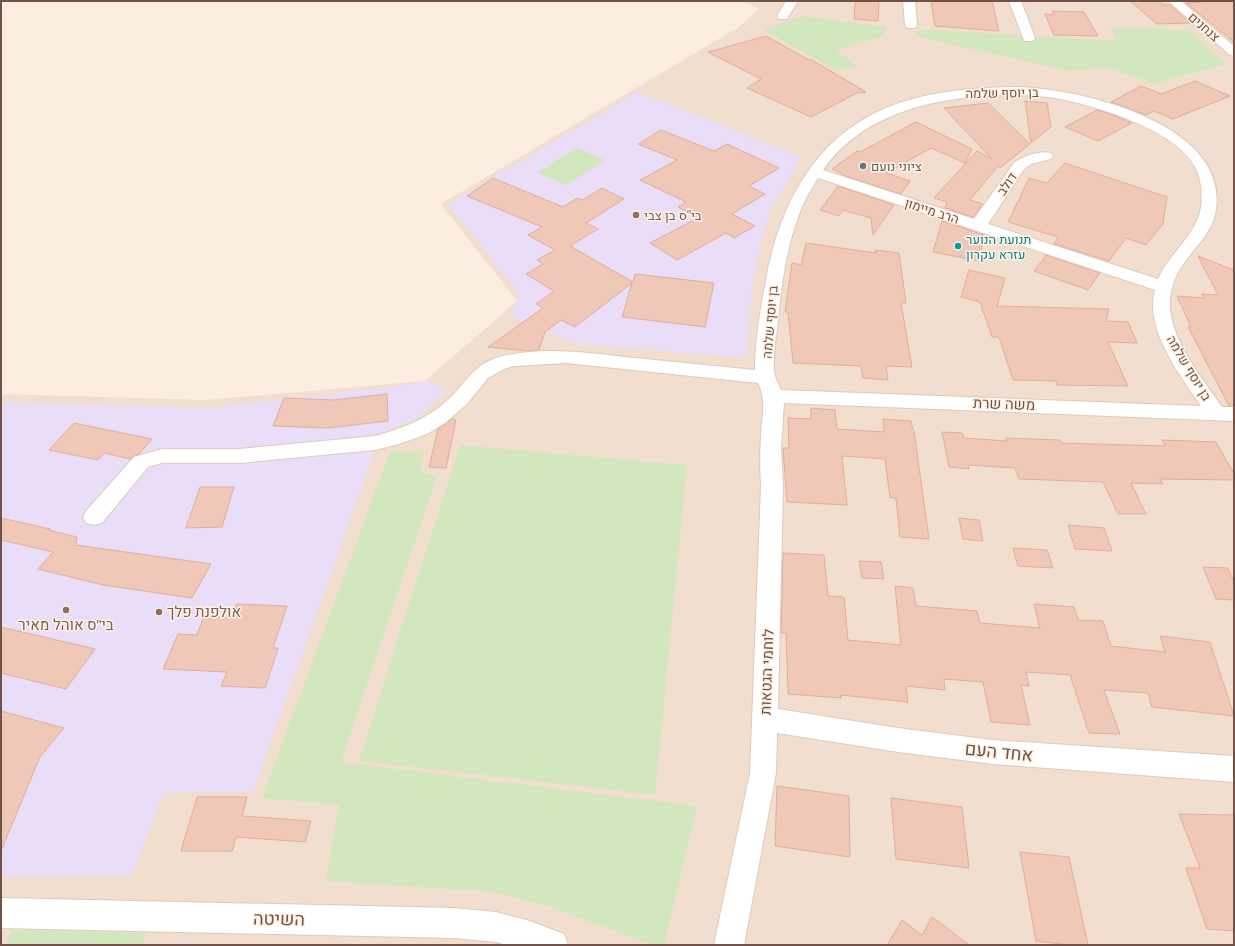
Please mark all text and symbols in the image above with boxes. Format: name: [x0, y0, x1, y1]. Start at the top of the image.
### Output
street label: צנחנים: [1185, 9, 1223, 45]
street label: בן יוסף שלמה: [965, 85, 1039, 101]
place label: ציוני נועם: [871, 159, 922, 174]
marker: ציוני נועם: [858, 161, 868, 171]
street label: דולב: [994, 170, 1020, 198]
street label: הרב מיימון: [903, 195, 961, 227]
place label: בי"ס בן צבי: [644, 208, 702, 223]
marker: בי"ס בן צבי: [631, 210, 641, 220]
place label: תנועת הנוער עזרא עקרון: [966, 232, 1031, 262]
marker: תנועת הנוער עזרא עקרון: [953, 241, 963, 251]
street label: בן יוסף שלמה: [759, 285, 781, 359]
street label: בן יוסף שלמה: [1164, 333, 1214, 403]
street label: משה שרת: [972, 394, 1036, 414]
place label: אולפנת פלך: [167, 603, 241, 621]
marker: בי"ס אוהל מאיר: [61, 605, 71, 615]
marker: אולפנת פלך: [154, 607, 164, 617]
place label: בי"ס אוהל מאיר: [18, 616, 114, 634]
street label: לוחמי הגטאות: [757, 628, 778, 715]
street label: אחד העם: [964, 737, 1034, 767]
street label: השיטה: [253, 908, 305, 930]

